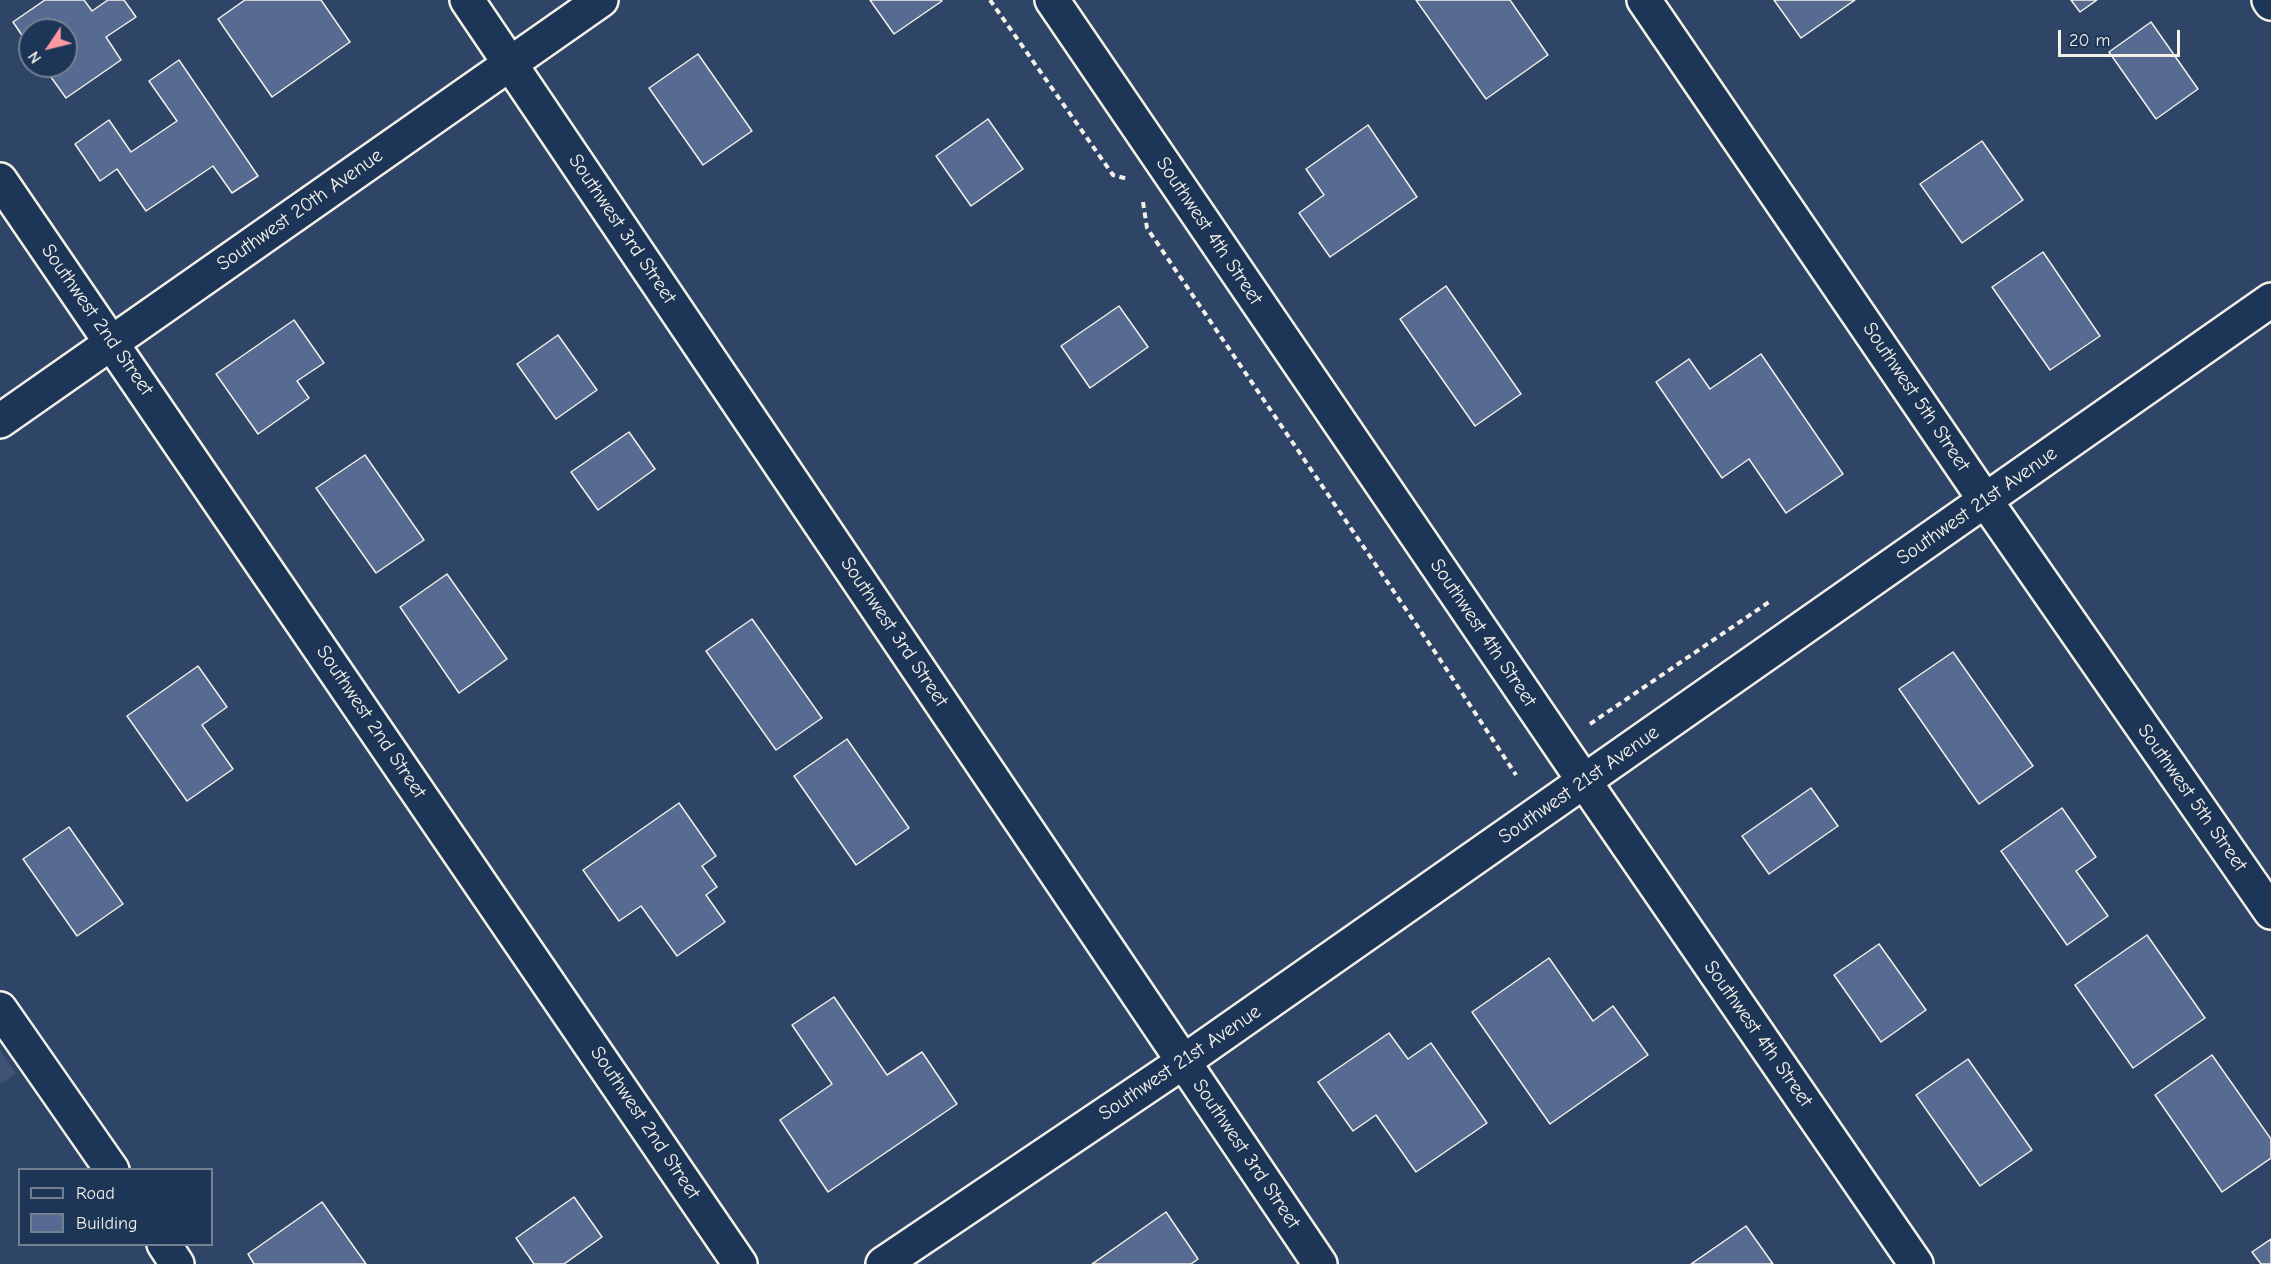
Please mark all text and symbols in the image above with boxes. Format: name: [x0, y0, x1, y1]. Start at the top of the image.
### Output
north arrow: [18, 18, 78, 78]
scale bar: [2061, 18, 2182, 56]
text: 20 m: [2069, 30, 2110, 51]
text: N: [25, 48, 45, 67]
street label: Southwest 20th Avenue: [212, 144, 388, 276]
street label: Southwest 3rd Street: [563, 150, 681, 308]
street label: Southwest 4th Street: [1151, 152, 1267, 310]
street label: Southwest 2nd Street: [36, 240, 158, 400]
street label: Southwest 5th Street: [1857, 318, 1975, 476]
street label: Southwest 21st Avenue: [1892, 442, 2062, 570]
street label: Southwest 3rd Street: [835, 553, 953, 711]
street label: Southwest 4th Street: [1425, 554, 1541, 712]
street label: Southwest 2nd Street: [311, 641, 431, 803]
street label: Southwest 5th Street: [2132, 720, 2252, 876]
street label: Southwest 21st Avenue: [1494, 721, 1664, 849]
street label: Southwest 4th Street: [1698, 956, 1818, 1112]
street label: Southwest 21st Avenue: [1094, 1000, 1266, 1126]
street label: Southwest 2nd Street: [585, 1042, 705, 1204]
street label: Southwest 3rd Street: [1187, 1075, 1305, 1233]
legend: [18, 1168, 213, 1246]
text: Road: [76, 1183, 115, 1204]
text: Building: [76, 1213, 138, 1234]

